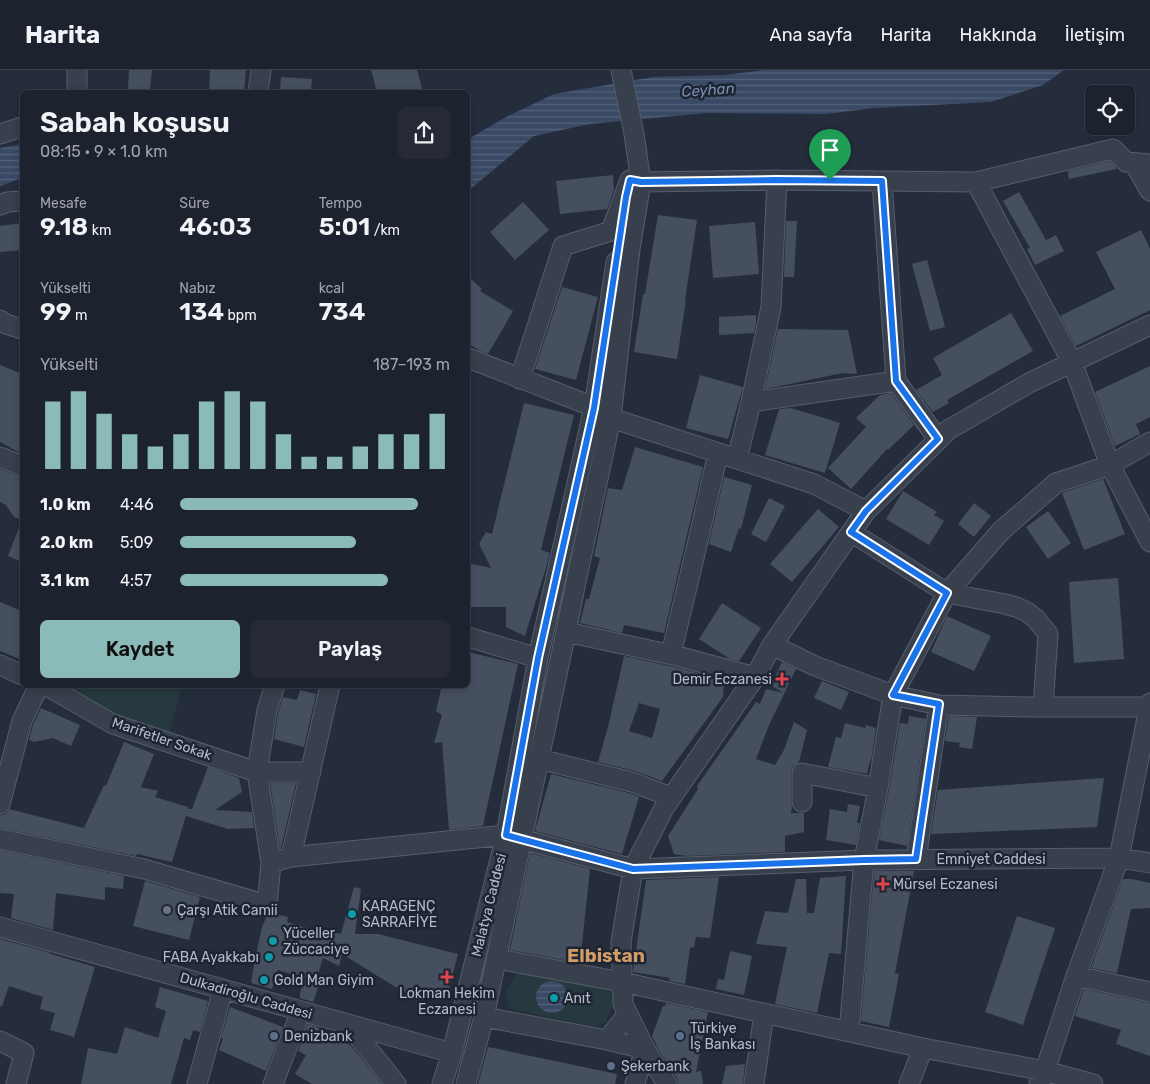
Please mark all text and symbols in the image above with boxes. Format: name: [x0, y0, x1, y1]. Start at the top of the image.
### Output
text: Harita: [25, 21, 100, 49]
text: Ana sayfa: [770, 24, 853, 46]
text: Harita: [881, 24, 931, 46]
text: Hakkında: [959, 24, 1037, 46]
text: İletişim: [1065, 24, 1125, 46]
water label: Ceyhan: [681, 79, 735, 101]
map controls: [1085, 85, 1135, 135]
button: locate: [1085, 85, 1135, 135]
text: Sabah koşusu: [40, 106, 230, 139]
button: share: [398, 107, 450, 159]
pin: [809, 129, 851, 180]
icon: arrive: [816, 136, 844, 164]
text: 08:15 · 9 × 1.0 km: [40, 142, 167, 161]
text: Mesafe: [40, 195, 87, 212]
text: Süre: [179, 195, 210, 212]
text: Tempo: [319, 195, 362, 212]
text: 9.18: [40, 212, 88, 241]
text: 46:03: [179, 212, 252, 241]
text: 5:01: [319, 212, 370, 241]
text: km: [88, 222, 111, 239]
text: /km: [370, 222, 400, 239]
text: Yükselti: [40, 280, 91, 297]
text: Nabız: [179, 280, 216, 297]
text: kcal: [319, 280, 344, 297]
text: 99: [40, 297, 71, 326]
text: 134: [179, 297, 224, 326]
text: 734: [319, 297, 365, 326]
text: m: [71, 307, 87, 324]
text: bpm: [224, 307, 257, 324]
text: Yükselti: [40, 355, 98, 374]
text: 187–193 m: [373, 355, 450, 374]
text: 1.0 km: [40, 495, 91, 514]
text: 4:46: [120, 495, 154, 514]
text: 2.0 km: [40, 533, 93, 552]
text: 5:09: [120, 533, 153, 552]
text: 3.1 km: [40, 571, 89, 590]
text: 4:57: [120, 571, 152, 590]
button: Kaydet: [40, 620, 240, 678]
button: Paylaş: [250, 620, 450, 678]
place label: Demir Eczanesi: [672, 671, 772, 688]
marker: Demir Eczanesi: [776, 673, 788, 685]
street label: Marifetler Sokak: [110, 714, 215, 764]
street label: Malatya Caddesi: [468, 851, 510, 959]
street label: Emniyet Caddesi: [936, 851, 1046, 868]
place label: Mürsel Eczanesi: [893, 876, 998, 893]
marker: Mürsel Eczanesi: [877, 878, 889, 890]
place label: KARAGENÇ SARRAFİYE: [362, 898, 437, 931]
place label: Çarşı Atik Camii: [177, 902, 278, 919]
marker: Çarşı Atik Camii: [161, 904, 173, 916]
marker: KARAGENÇ SARRAFİYE: [346, 908, 358, 920]
place label: Yüceller Züccaciye: [283, 925, 349, 958]
marker: Yüceller Züccaciye: [267, 935, 279, 947]
district label: Elbistan: [567, 944, 645, 967]
place label: FABA Ayakkabı: [163, 949, 259, 966]
marker: FABA Ayakkabı: [263, 951, 275, 963]
street label: Dulkadiroğlu Caddesi: [178, 969, 314, 1023]
marker: Lokman Hekim Eczanesi: [441, 971, 453, 983]
place label: Gold Man Giyim: [274, 972, 374, 989]
marker: Gold Man Giyim: [258, 974, 270, 986]
place label: Lokman Hekim Eczanesi: [399, 985, 495, 1018]
place label: Anıt: [564, 990, 591, 1007]
marker: Anıt: [548, 992, 560, 1004]
place label: Türkiye İş Bankası: [690, 1020, 755, 1053]
place label: Denizbank: [284, 1028, 353, 1045]
marker: Denizbank: [268, 1030, 280, 1042]
marker: Türkiye İş Bankası: [674, 1030, 686, 1042]
place label: Şekerbank: [621, 1058, 690, 1075]
marker: Şekerbank: [605, 1060, 617, 1072]

